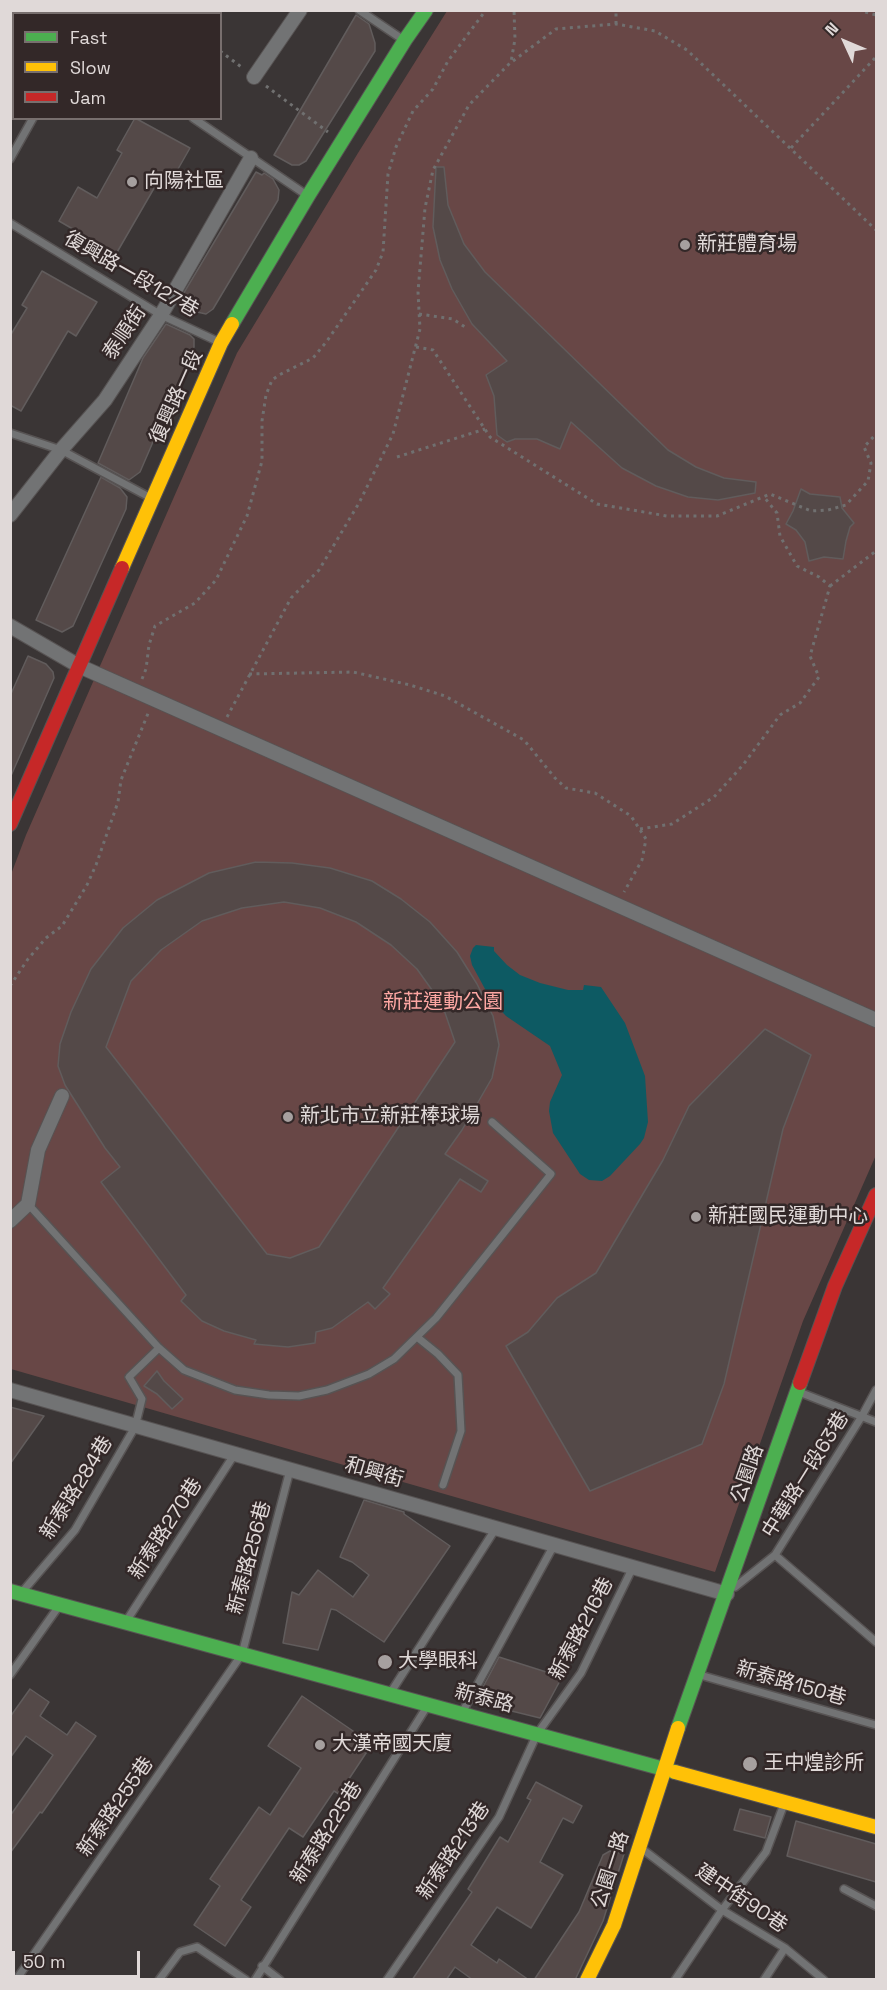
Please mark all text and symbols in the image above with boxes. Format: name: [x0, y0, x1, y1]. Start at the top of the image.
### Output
legend: [12, 12, 222, 120]
north arrow: [815, 12, 875, 72]
text: N: [820, 18, 843, 40]
text: Fast: [70, 26, 107, 49]
text: Slow: [70, 56, 111, 79]
text: Jam: [70, 86, 106, 109]
place label: 向陽社區: [144, 170, 224, 194]
marker: 向陽社區: [125, 175, 139, 189]
street label: 復興路一段127巷: [59, 227, 203, 323]
place label: 新莊體育場: [697, 233, 797, 257]
marker: 新莊體育場: [678, 238, 692, 252]
street label: 泰順街: [98, 301, 152, 365]
street label: 復興路一段: [146, 346, 208, 448]
park label: 新莊運動公園: [383, 991, 503, 1015]
place label: 新北市立新莊棒球場: [300, 1105, 480, 1129]
marker: 新北市立新莊棒球場: [281, 1110, 295, 1124]
place label: 新莊國民運動中心: [708, 1205, 868, 1229]
marker: 新莊國民運動中心: [689, 1210, 703, 1224]
street label: 中華路一段63巷: [758, 1407, 854, 1543]
street label: 新泰路284巷: [36, 1432, 118, 1544]
street label: 公園路: [727, 1442, 769, 1506]
street label: 和興街: [342, 1453, 406, 1493]
street label: 新泰路270巷: [124, 1474, 208, 1584]
street label: 新泰路256巷: [223, 1499, 277, 1617]
street label: 新泰路216巷: [545, 1574, 619, 1684]
place label: 大學眼科: [398, 1650, 478, 1674]
marker: 大學眼科: [376, 1653, 394, 1671]
street label: 新泰路150巷: [733, 1657, 849, 1711]
street label: 新泰路: [452, 1680, 516, 1718]
place label: 大漢帝國天廈: [332, 1733, 452, 1757]
marker: 大漢帝國天廈: [313, 1738, 327, 1752]
place label: 王中煌診所: [764, 1752, 864, 1776]
street label: 新泰路255巷: [73, 1753, 159, 1861]
marker: 王中煌診所: [741, 1755, 759, 1773]
street label: 新泰路225巷: [286, 1777, 368, 1889]
street label: 新泰路213巷: [413, 1798, 495, 1904]
street label: 公園一路: [587, 1828, 635, 1912]
street label: 建中街90巷: [691, 1860, 791, 1938]
scale bar: [15, 1939, 142, 1977]
text: 50 m: [23, 1950, 65, 1973]

